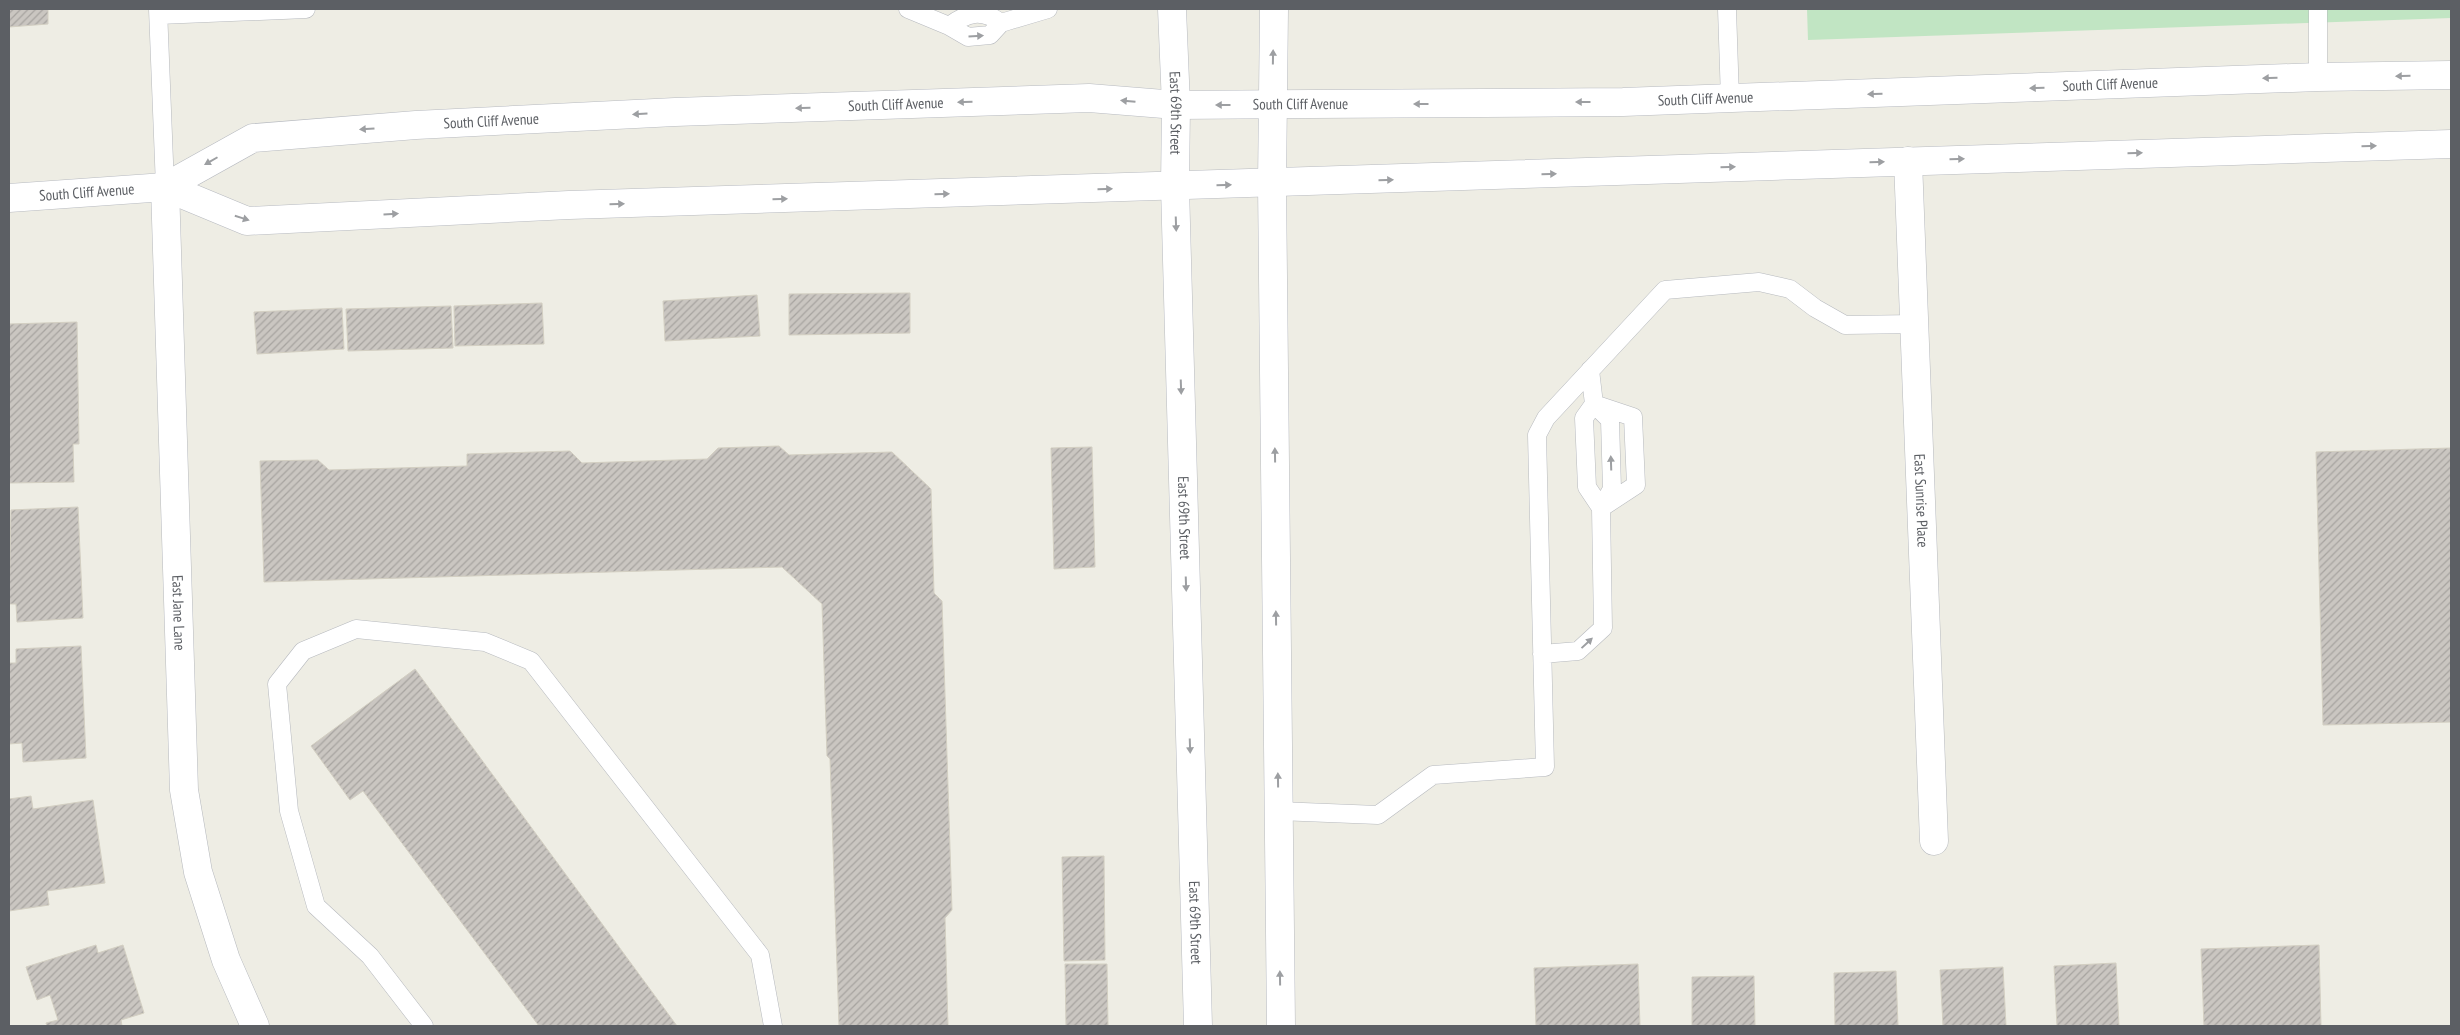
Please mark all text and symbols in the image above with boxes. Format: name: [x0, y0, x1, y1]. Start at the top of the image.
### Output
one-way arrow: [968, 31, 984, 39]
one-way arrow: [1269, 48, 1277, 64]
street label: East 69th Street: [1166, 71, 1186, 155]
one-way arrow: [2394, 72, 2410, 80]
street label: South Cliff Avenue: [2062, 73, 2158, 95]
one-way arrow: [2261, 75, 2277, 83]
one-way arrow: [2029, 84, 2045, 92]
street label: South Cliff Avenue: [1657, 87, 1754, 110]
one-way arrow: [1867, 90, 1883, 98]
street label: South Cliff Avenue: [848, 93, 944, 115]
street label: South Cliff Avenue: [1253, 94, 1348, 113]
one-way arrow: [1119, 97, 1135, 105]
one-way arrow: [957, 98, 973, 106]
one-way arrow: [1575, 99, 1591, 107]
one-way arrow: [1412, 100, 1428, 108]
one-way arrow: [1215, 101, 1231, 109]
one-way arrow: [795, 104, 811, 112]
street label: South Cliff Avenue: [443, 109, 539, 133]
one-way arrow: [632, 110, 648, 118]
one-way arrow: [359, 125, 375, 133]
one-way arrow: [2361, 142, 2377, 150]
one-way arrow: [2128, 149, 2144, 157]
one-way arrow: [1949, 155, 1965, 163]
one-way arrow: [205, 157, 218, 166]
one-way arrow: [1869, 158, 1885, 166]
one-way arrow: [1721, 163, 1737, 171]
one-way arrow: [1541, 169, 1557, 177]
one-way arrow: [1379, 175, 1395, 183]
street label: South Cliff Avenue: [38, 179, 135, 205]
one-way arrow: [1216, 181, 1232, 189]
one-way arrow: [1097, 185, 1113, 193]
one-way arrow: [934, 190, 950, 198]
one-way arrow: [772, 194, 788, 202]
one-way arrow: [610, 199, 626, 207]
one-way arrow: [384, 210, 400, 218]
one-way arrow: [235, 215, 250, 223]
one-way arrow: [1173, 216, 1181, 232]
one-way arrow: [1177, 379, 1185, 395]
one-way arrow: [1271, 447, 1279, 463]
street label: East Sunrise Place: [1910, 453, 1933, 548]
one-way arrow: [1607, 454, 1615, 470]
street label: East 69th Street: [1174, 476, 1195, 560]
street label: East Jane Lane: [168, 575, 190, 651]
one-way arrow: [1182, 576, 1190, 592]
one-way arrow: [1272, 609, 1280, 625]
one-way arrow: [1581, 637, 1593, 649]
one-way arrow: [1187, 739, 1195, 755]
one-way arrow: [1274, 772, 1282, 788]
street label: East 69th Street: [1185, 881, 1206, 965]
one-way arrow: [1276, 969, 1284, 985]

